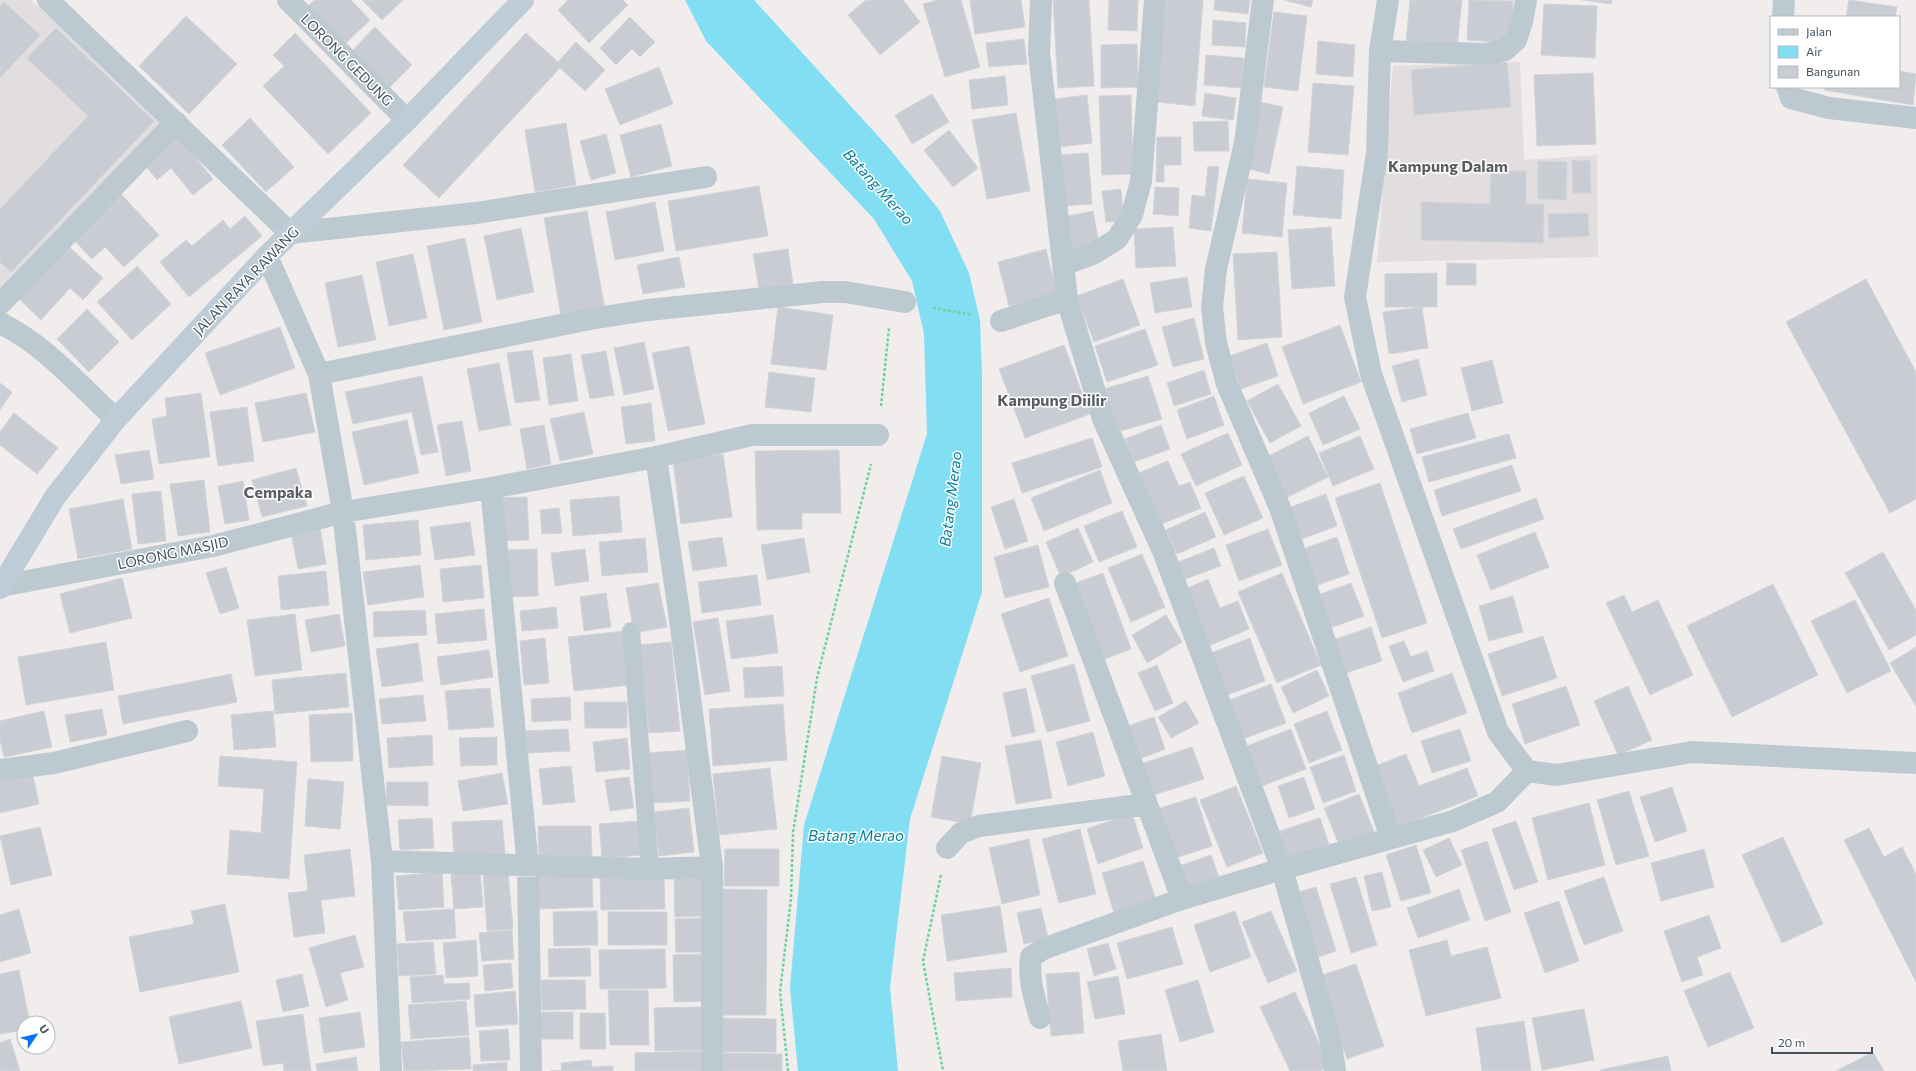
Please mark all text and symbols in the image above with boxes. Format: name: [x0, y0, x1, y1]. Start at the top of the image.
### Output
street label: LORONG GEDUNG: [298, 10, 397, 109]
legend: [1770, 16, 1900, 88]
text: Jalan: [1806, 24, 1832, 39]
text: Air: [1806, 44, 1822, 58]
text: Bangunan: [1806, 64, 1860, 78]
water label: Batang Merao: [840, 145, 918, 228]
district label: Kampung Dalam: [1388, 156, 1508, 175]
street label: JALAN RAYA RAWANG: [189, 223, 302, 339]
district label: Kampung Diilir: [997, 390, 1107, 409]
water label: Batang Merao: [935, 450, 965, 548]
district label: Cempaka: [244, 482, 312, 501]
street label: LORONG MASJID: [116, 532, 230, 573]
water label: Batang Merao: [808, 826, 904, 844]
north arrow: [16, 1015, 56, 1055]
text: U: [37, 1022, 52, 1036]
scale bar: [1772, 1029, 1872, 1055]
text: 20 m: [1778, 1035, 1805, 1049]

